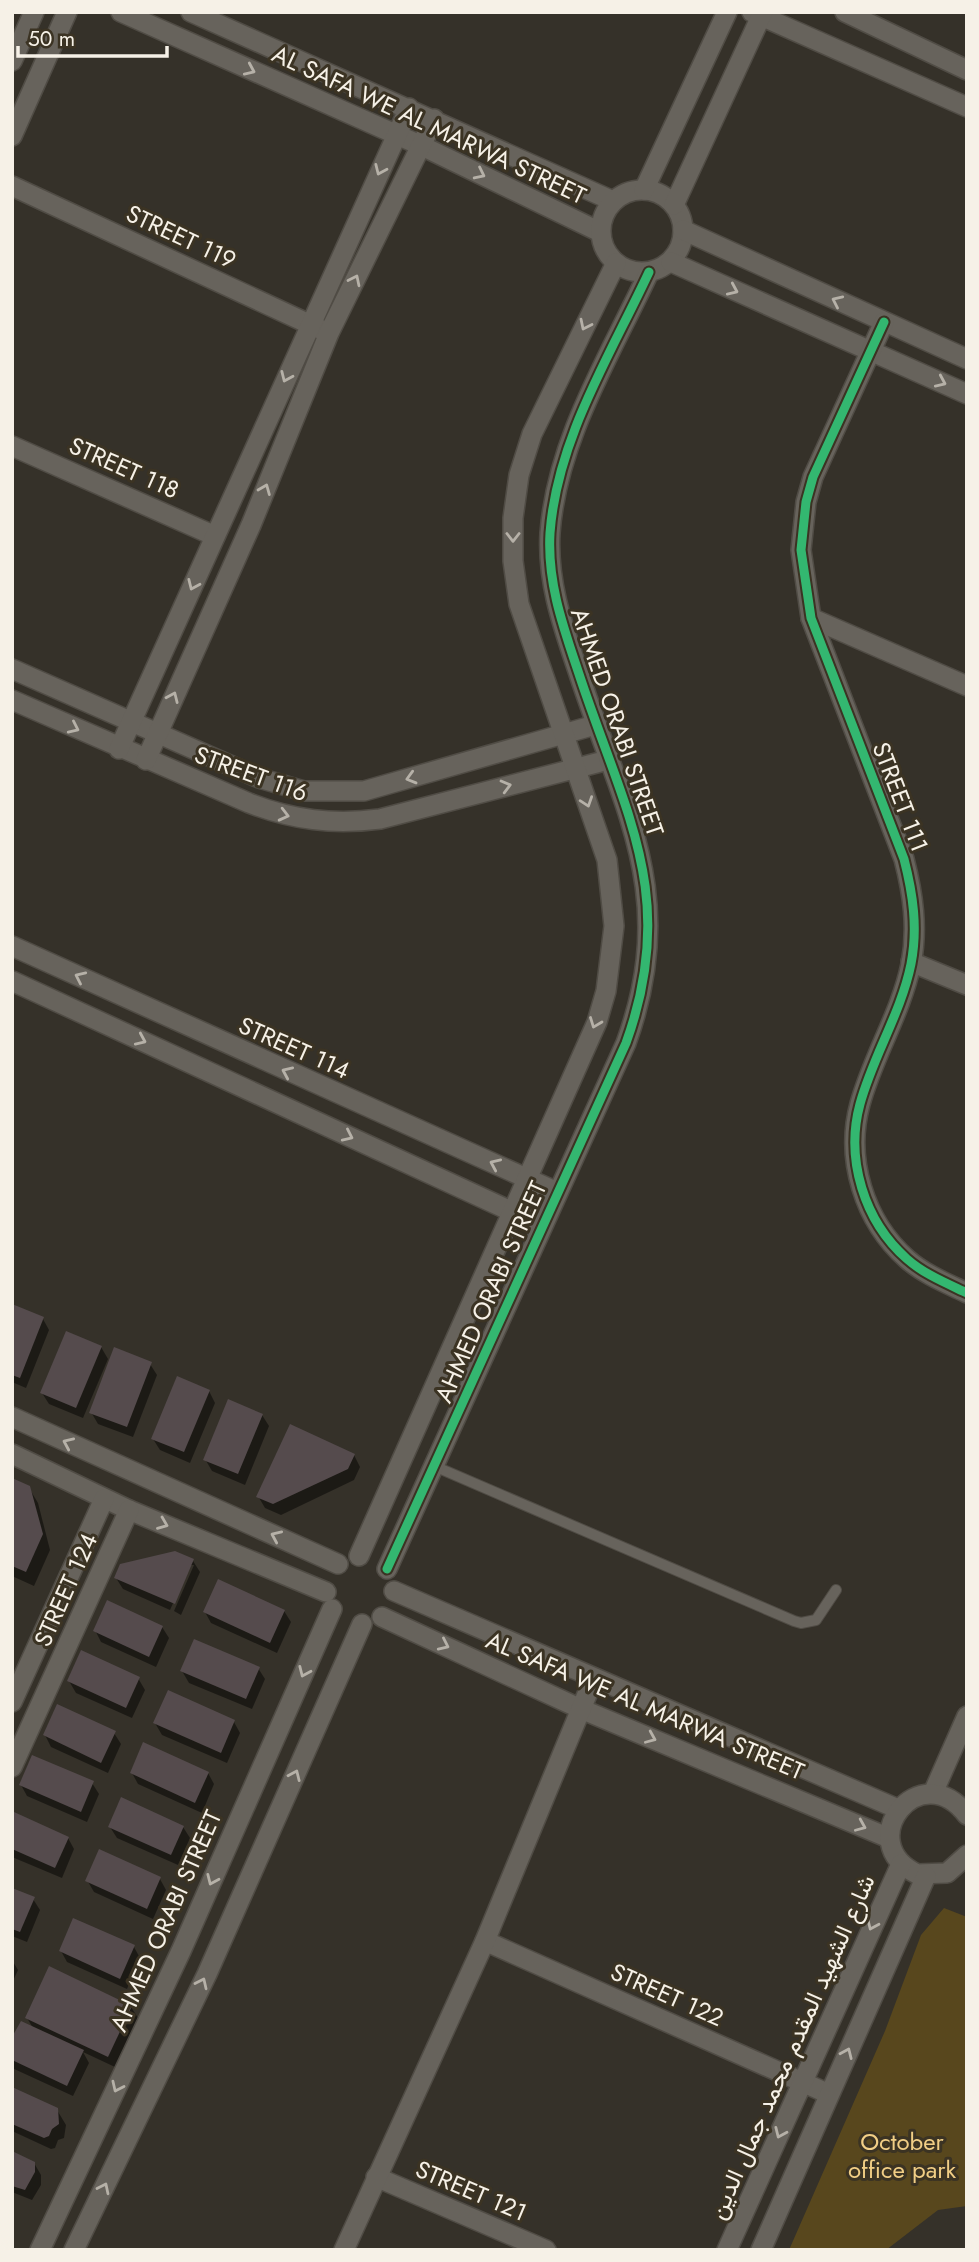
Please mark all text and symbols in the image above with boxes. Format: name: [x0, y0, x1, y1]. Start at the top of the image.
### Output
scale bar: [18, 14, 166, 58]
text: 50 m: [28, 24, 75, 54]
street label: AL SAFA WE AL MARWA STREET: [267, 36, 592, 213]
one-way arrow: [243, 62, 256, 76]
one-way arrow: [374, 163, 388, 175]
one-way arrow: [473, 166, 485, 180]
street label: STREET 119: [120, 196, 242, 277]
one-way arrow: [347, 275, 361, 287]
one-way arrow: [726, 282, 738, 296]
one-way arrow: [832, 295, 845, 309]
one-way arrow: [580, 318, 594, 330]
one-way arrow: [280, 370, 294, 382]
one-way arrow: [933, 374, 946, 388]
street label: STREET 118: [64, 428, 185, 507]
one-way arrow: [257, 484, 271, 496]
one-way arrow: [505, 533, 521, 543]
one-way arrow: [187, 578, 201, 590]
street label: AHMED ORABI STREET: [562, 603, 673, 841]
one-way arrow: [165, 692, 179, 704]
one-way arrow: [67, 720, 79, 734]
street label: STREET 116: [190, 737, 313, 810]
street label: STREET 111: [864, 737, 937, 857]
one-way arrow: [406, 770, 418, 785]
one-way arrow: [500, 780, 512, 794]
one-way arrow: [579, 795, 593, 808]
one-way arrow: [278, 807, 290, 821]
one-way arrow: [75, 971, 87, 985]
street label: STREET 114: [233, 1008, 355, 1088]
one-way arrow: [590, 1017, 604, 1029]
one-way arrow: [134, 1032, 146, 1046]
one-way arrow: [282, 1066, 294, 1080]
one-way arrow: [341, 1128, 353, 1142]
one-way arrow: [489, 1158, 502, 1172]
street label: AHMED ORABI STREET: [426, 1175, 555, 1408]
one-way arrow: [63, 1437, 76, 1451]
one-way arrow: [156, 1516, 168, 1530]
street label: STREET 124: [25, 1527, 106, 1652]
one-way arrow: [271, 1530, 283, 1544]
street label: AL SAFA WE AL MARWA STREET: [481, 1622, 810, 1789]
one-way arrow: [437, 1637, 449, 1651]
one-way arrow: [298, 1665, 312, 1677]
one-way arrow: [644, 1730, 657, 1744]
one-way arrow: [287, 1770, 301, 1782]
street label: AHMED ORABI STREET: [101, 1804, 230, 2037]
one-way arrow: [854, 1818, 866, 1832]
street label: شارع الشهيد المقدم محمد جمال الدين: [700, 1869, 884, 2225]
one-way arrow: [206, 1873, 220, 1885]
one-way arrow: [866, 1918, 880, 1931]
street label: STREET 122: [605, 1954, 729, 2035]
one-way arrow: [194, 1978, 208, 1990]
one-way arrow: [839, 2047, 853, 2060]
one-way arrow: [111, 2079, 125, 2092]
park label: October office park: [848, 2124, 956, 2187]
one-way arrow: [774, 2126, 788, 2138]
street label: STREET 121: [410, 2151, 532, 2230]
one-way arrow: [96, 2183, 110, 2195]

